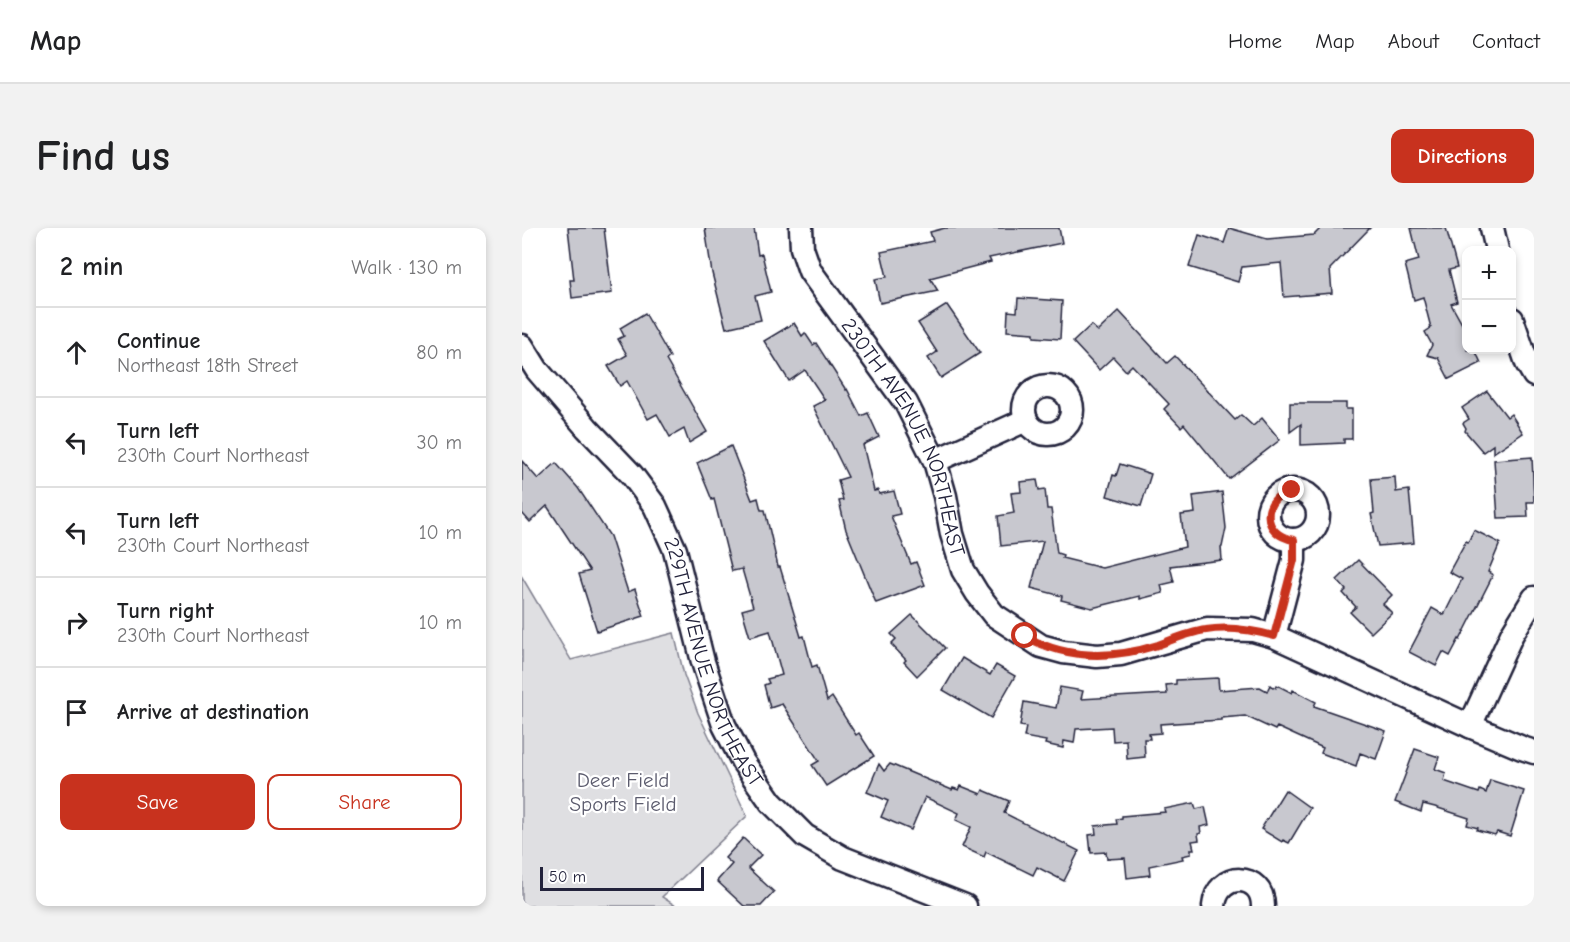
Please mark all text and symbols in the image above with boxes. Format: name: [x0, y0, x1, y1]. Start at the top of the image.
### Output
text: Map: [30, 25, 81, 57]
text: Home: [1228, 29, 1282, 53]
text: Map: [1315, 29, 1355, 53]
text: About: [1388, 29, 1439, 53]
text: Contact: [1472, 29, 1540, 53]
button: Directions: [1391, 129, 1534, 183]
text: Find us: [36, 132, 170, 181]
map controls: [1462, 246, 1516, 354]
button: +: [1462, 246, 1516, 300]
text: 2 min: [60, 252, 123, 282]
text: Walk · 130 m: [351, 256, 462, 279]
button: −: [1462, 300, 1516, 354]
street label: 230TH AVENUE NORTHEAST: [836, 314, 970, 559]
text: Continue: [117, 328, 200, 354]
icon: ahead: [60, 336, 93, 369]
text: 80 m: [416, 341, 462, 364]
text: Northeast 18th Street: [117, 354, 298, 377]
text: Turn left: [117, 418, 199, 444]
icon: left: [60, 426, 93, 459]
text: 30 m: [416, 431, 462, 454]
text: 230th Court Northeast: [117, 444, 309, 467]
route end: [1278, 476, 1304, 502]
text: Turn left: [117, 508, 199, 534]
icon: left: [60, 516, 93, 549]
text: 10 m: [419, 521, 462, 544]
text: 230th Court Northeast: [117, 534, 309, 557]
street label: 229TH AVENUE NORTHEAST: [659, 534, 768, 791]
text: Turn right: [117, 598, 214, 624]
icon: right: [60, 606, 93, 639]
text: 10 m: [419, 611, 462, 634]
route start: [1011, 622, 1037, 648]
text: 230th Court Northeast: [117, 624, 309, 647]
icon: arrive: [60, 696, 93, 729]
text: Arrive at destination: [117, 699, 309, 725]
park label: Deer Field Sports Field: [569, 768, 677, 816]
button: Save: [60, 774, 255, 830]
button: Share: [267, 774, 462, 830]
scale bar: [540, 864, 704, 892]
text: 50 m: [549, 868, 586, 886]

